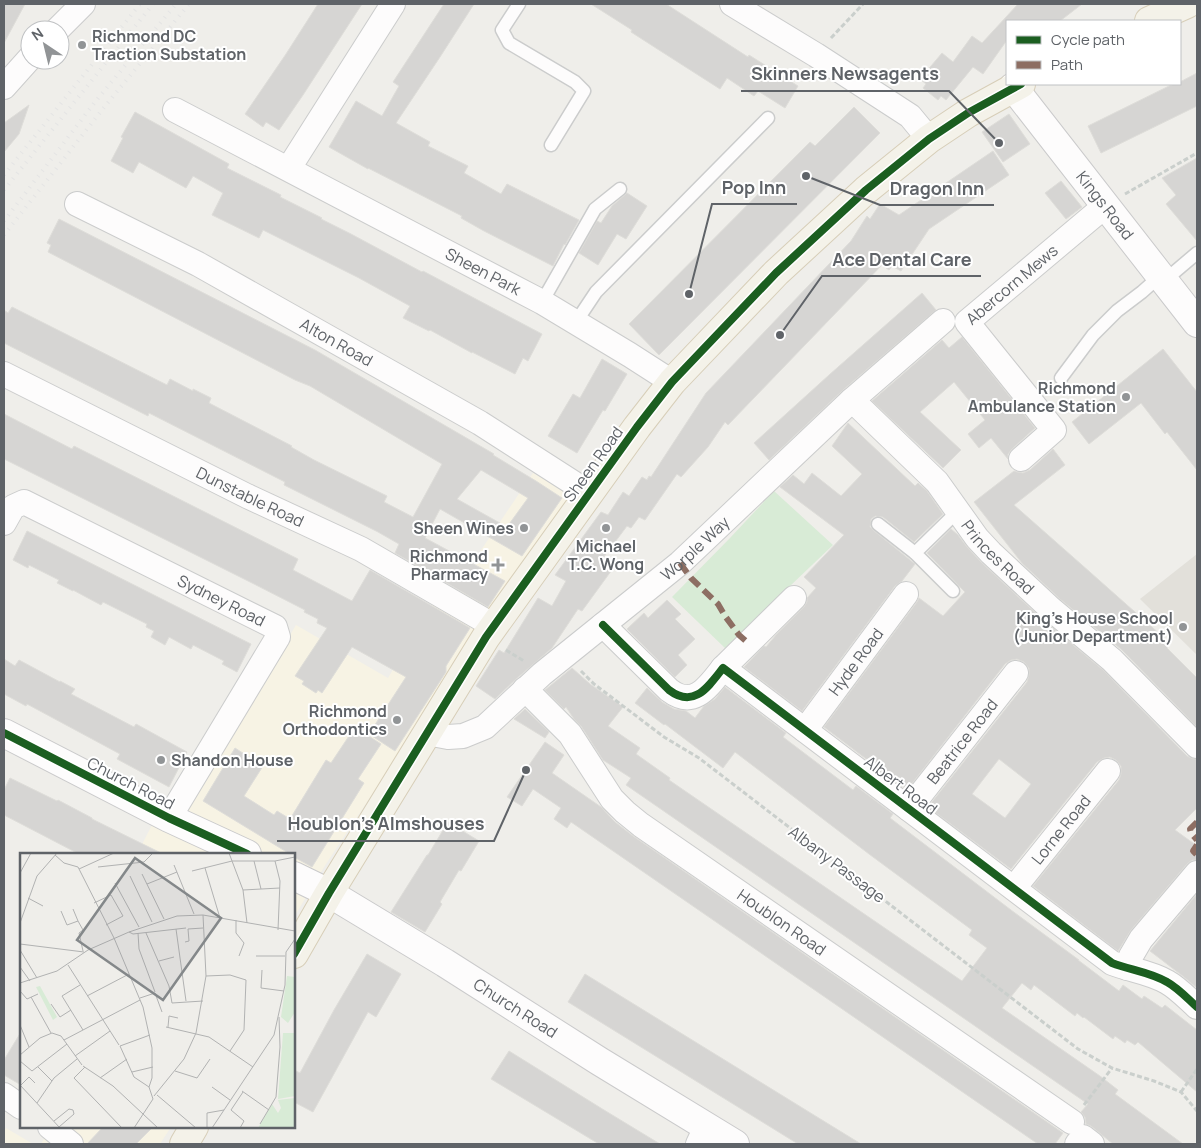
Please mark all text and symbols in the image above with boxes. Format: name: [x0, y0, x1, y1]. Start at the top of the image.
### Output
north arrow: [20, 20, 70, 70]
legend: [1006, 20, 1181, 85]
text: N: [28, 23, 47, 45]
place label: Richmond DC Traction Substation: [92, 25, 246, 65]
text: Cycle path: [1051, 29, 1125, 50]
marker: Richmond DC Traction Substation: [76, 39, 88, 51]
text: Path: [1051, 54, 1083, 75]
callout: Skinners Newsagents: [741, 58, 949, 91]
text: Skinners Newsagents: [751, 61, 939, 85]
street label: Kings Road: [1071, 166, 1139, 244]
callout: Pop Inn: [712, 171, 797, 204]
callout: Dragon Inn: [880, 172, 994, 205]
text: Pop Inn: [722, 175, 786, 199]
text: Dragon Inn: [890, 176, 984, 200]
street label: Abercorn Mews: [961, 239, 1062, 330]
street label: Sheen Park: [442, 242, 526, 301]
callout: Ace Dental Care: [822, 243, 981, 276]
text: Ace Dental Care: [832, 247, 972, 271]
street label: Alton Road: [296, 313, 377, 371]
place label: Richmond Ambulance Station: [968, 377, 1116, 417]
marker: Richmond Ambulance Station: [1120, 391, 1132, 403]
street label: Sheen Road: [558, 422, 628, 506]
street label: Dunstable Road: [192, 461, 308, 532]
street label: Worple Way: [656, 511, 734, 585]
street label: Princes Road: [956, 515, 1039, 599]
place label: Sheen Wines: [413, 517, 514, 539]
marker: Sheen Wines: [518, 522, 530, 534]
marker: Michael T.C. Wong: [600, 522, 612, 534]
place label: Michael T.C. Wong: [568, 535, 644, 575]
place label: Richmond Pharmacy: [410, 545, 488, 585]
marker: Richmond Pharmacy: [492, 559, 504, 571]
street label: Sydney Road: [174, 569, 269, 631]
place label: King's House School (Junior Department): [1013, 607, 1173, 647]
marker: King's House School (Junior Department): [1177, 621, 1189, 633]
street label: Hyde Road: [823, 623, 888, 700]
street label: Beatrice Road: [922, 694, 1003, 789]
place label: Richmond Orthodontics: [283, 700, 387, 740]
marker: Richmond Orthodontics: [391, 714, 403, 726]
place label: Shandon House: [171, 749, 294, 771]
street label: Albert Road: [860, 750, 942, 820]
street label: Church Road: [83, 752, 179, 814]
marker: Shandon House: [155, 754, 167, 766]
street label: Lorne Road: [1026, 790, 1096, 869]
callout: Houblon’s Almshouses: [277, 808, 494, 841]
text: Houblon’s Almshouses: [287, 811, 485, 835]
street label: Albany Passage: [784, 820, 890, 908]
inset map: [20, 853, 295, 1128]
street label: Houblon Road: [733, 884, 831, 960]
street label: Church Road: [469, 973, 562, 1043]

